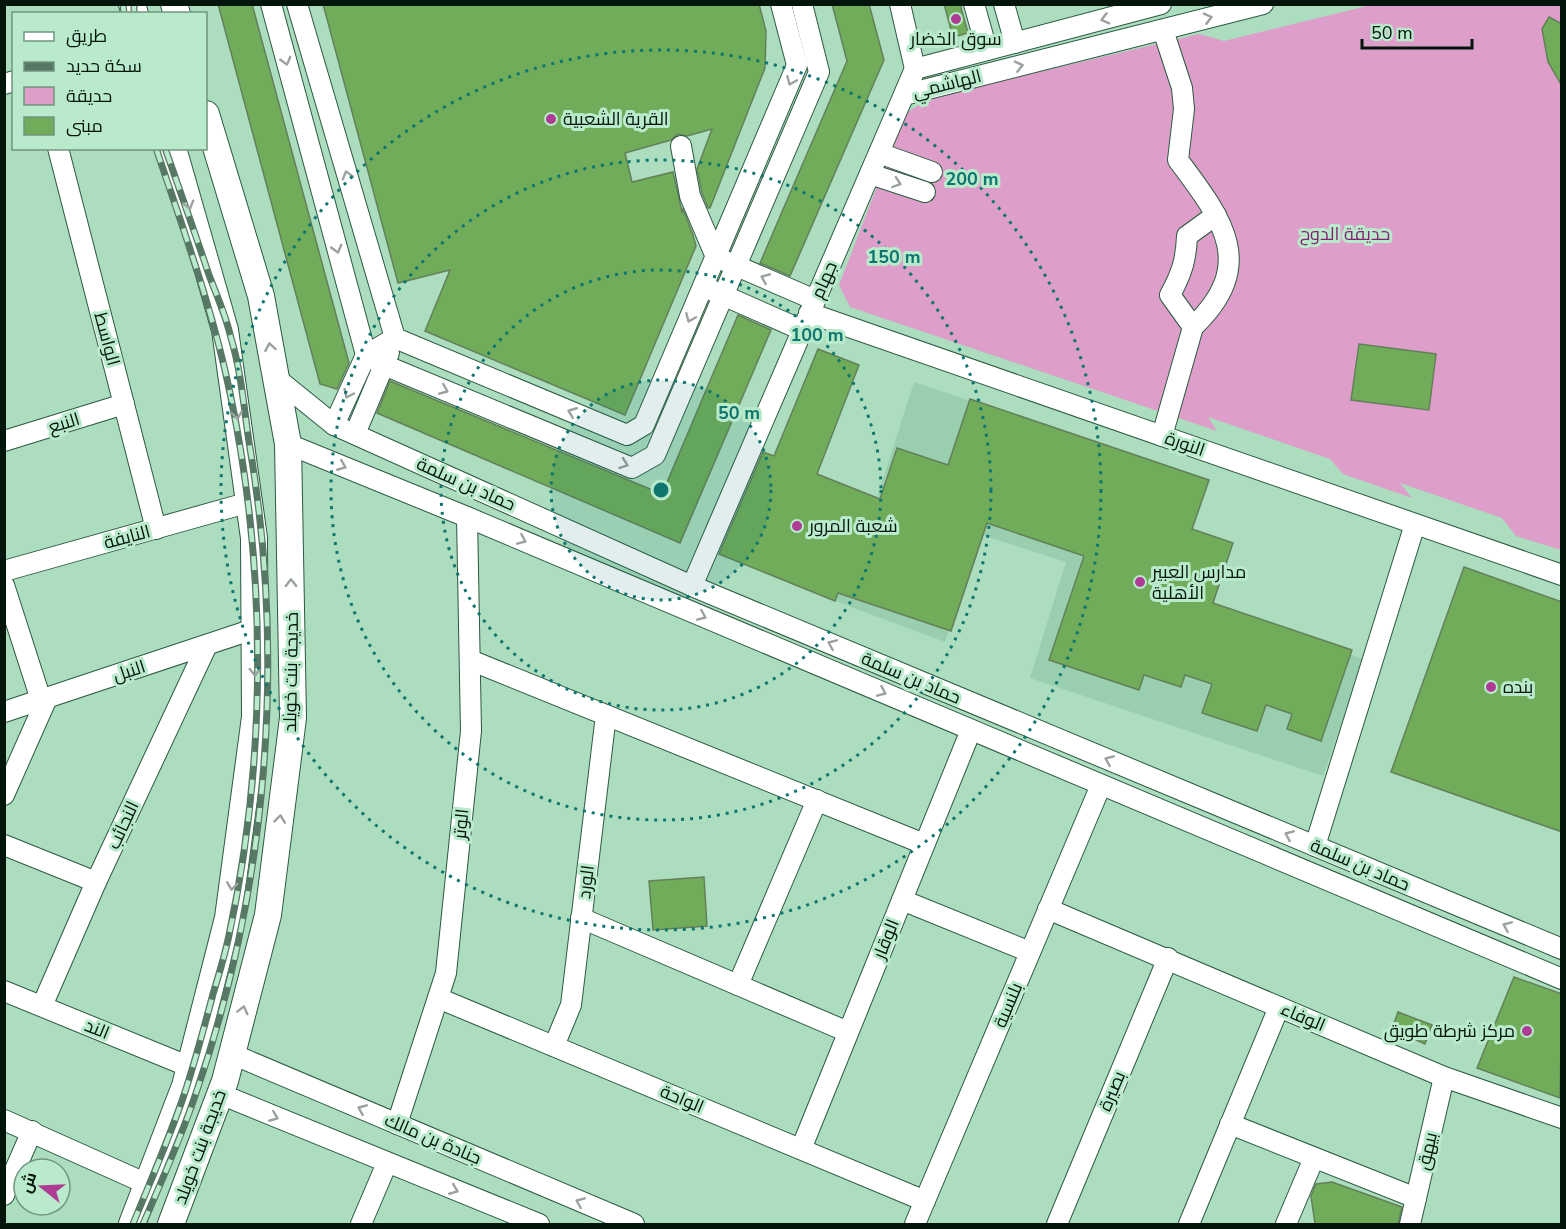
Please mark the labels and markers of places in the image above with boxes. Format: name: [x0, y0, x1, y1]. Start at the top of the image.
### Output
marker: سوق الخضار: [949, 12, 963, 26]
place label: سوق الخضار: [909, 27, 1002, 51]
place label: القرية الشعبية: [563, 107, 669, 131]
marker: القرية الشعبية: [544, 112, 558, 126]
centre of rings: [651, 480, 671, 500]
place label: شعبة المرور: [808, 514, 898, 538]
marker: شعبة المرور: [790, 519, 804, 533]
place label: مدارس العبير الأهلية: [1151, 560, 1246, 605]
marker: مدارس العبير الأهلية: [1133, 575, 1147, 589]
place label: بنده: [1503, 675, 1533, 699]
marker: بنده: [1484, 680, 1498, 694]
place label: مركز شرطة طويق: [1384, 1019, 1515, 1043]
marker: مركز شرطة طويق: [1520, 1024, 1534, 1038]

